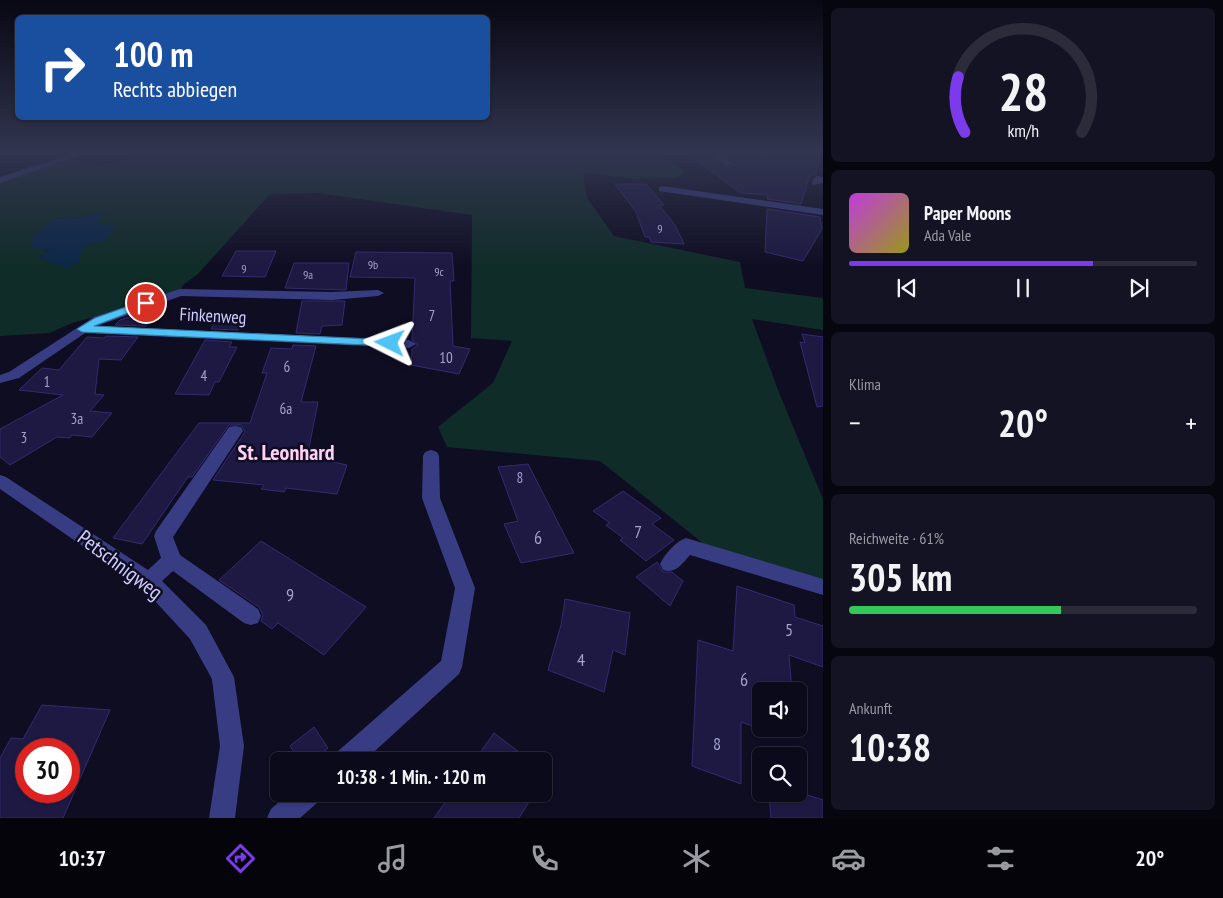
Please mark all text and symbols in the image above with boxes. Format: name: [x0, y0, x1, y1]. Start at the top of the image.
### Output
text: 100 m: [113, 31, 194, 77]
icon: right: [30, 35, 95, 100]
text: 28: [998, 58, 1048, 125]
text: Rechts abbiegen: [113, 75, 237, 103]
text: km/h: [1007, 119, 1039, 142]
text: Paper Moons: [924, 201, 1011, 225]
house number: 9: [657, 221, 663, 236]
text: Ada Vale: [924, 225, 971, 245]
house number: 9b: [368, 257, 378, 272]
house number: 9: [241, 261, 247, 276]
house number: 9c: [434, 264, 445, 279]
house number: 9a: [303, 267, 313, 282]
icon: previous: [893, 274, 921, 302]
icon: pause: [1009, 274, 1037, 302]
icon: next: [1125, 274, 1153, 302]
pin: [125, 282, 167, 324]
icon: arrive: [132, 289, 160, 317]
street label: Finkenweg: [179, 302, 247, 329]
house number: 7: [429, 306, 435, 325]
position arrow: [363, 316, 415, 368]
house number: 10: [439, 348, 453, 367]
house number: 6: [284, 357, 291, 376]
house number: 4: [201, 366, 208, 385]
house number: 1: [44, 372, 50, 391]
text: Klima: [849, 374, 881, 394]
text: 20°: [998, 398, 1048, 447]
house number: 6a: [280, 399, 292, 418]
text: −: [849, 404, 861, 441]
text: +: [1185, 404, 1197, 441]
house number: 3a: [71, 409, 83, 428]
house number: 3: [21, 428, 27, 447]
district label: St. Leonhard: [238, 438, 335, 466]
house number: 8: [517, 468, 523, 487]
house number: 7: [634, 520, 642, 543]
street label: Petschnigweg: [72, 524, 168, 605]
house number: 6: [534, 526, 542, 549]
text: Reichweite · 61%: [849, 528, 944, 548]
text: 305 km: [849, 552, 952, 601]
house number: 9: [286, 583, 294, 606]
house number: 5: [785, 618, 793, 641]
house number: 4: [577, 648, 585, 671]
house number: 6: [740, 668, 748, 691]
map controls: [752, 682, 807, 802]
button: sound: [752, 682, 807, 737]
text: Ankunft: [849, 698, 892, 718]
text: 10:38: [849, 722, 931, 771]
house number: 8: [713, 732, 721, 755]
speed limit sign: 30: [15, 738, 80, 803]
button: search: [752, 747, 807, 802]
text: 10:38 · 1 Min. · 120 m: [336, 765, 486, 789]
icon: directions: [223, 841, 258, 876]
icon: music: [375, 841, 410, 876]
icon: phone: [527, 841, 562, 876]
icon: climate: [679, 841, 714, 876]
icon: car: [831, 841, 866, 876]
icon: filters: [983, 841, 1018, 876]
text: 10:37: [59, 844, 106, 872]
text: 20°: [1135, 844, 1164, 872]

